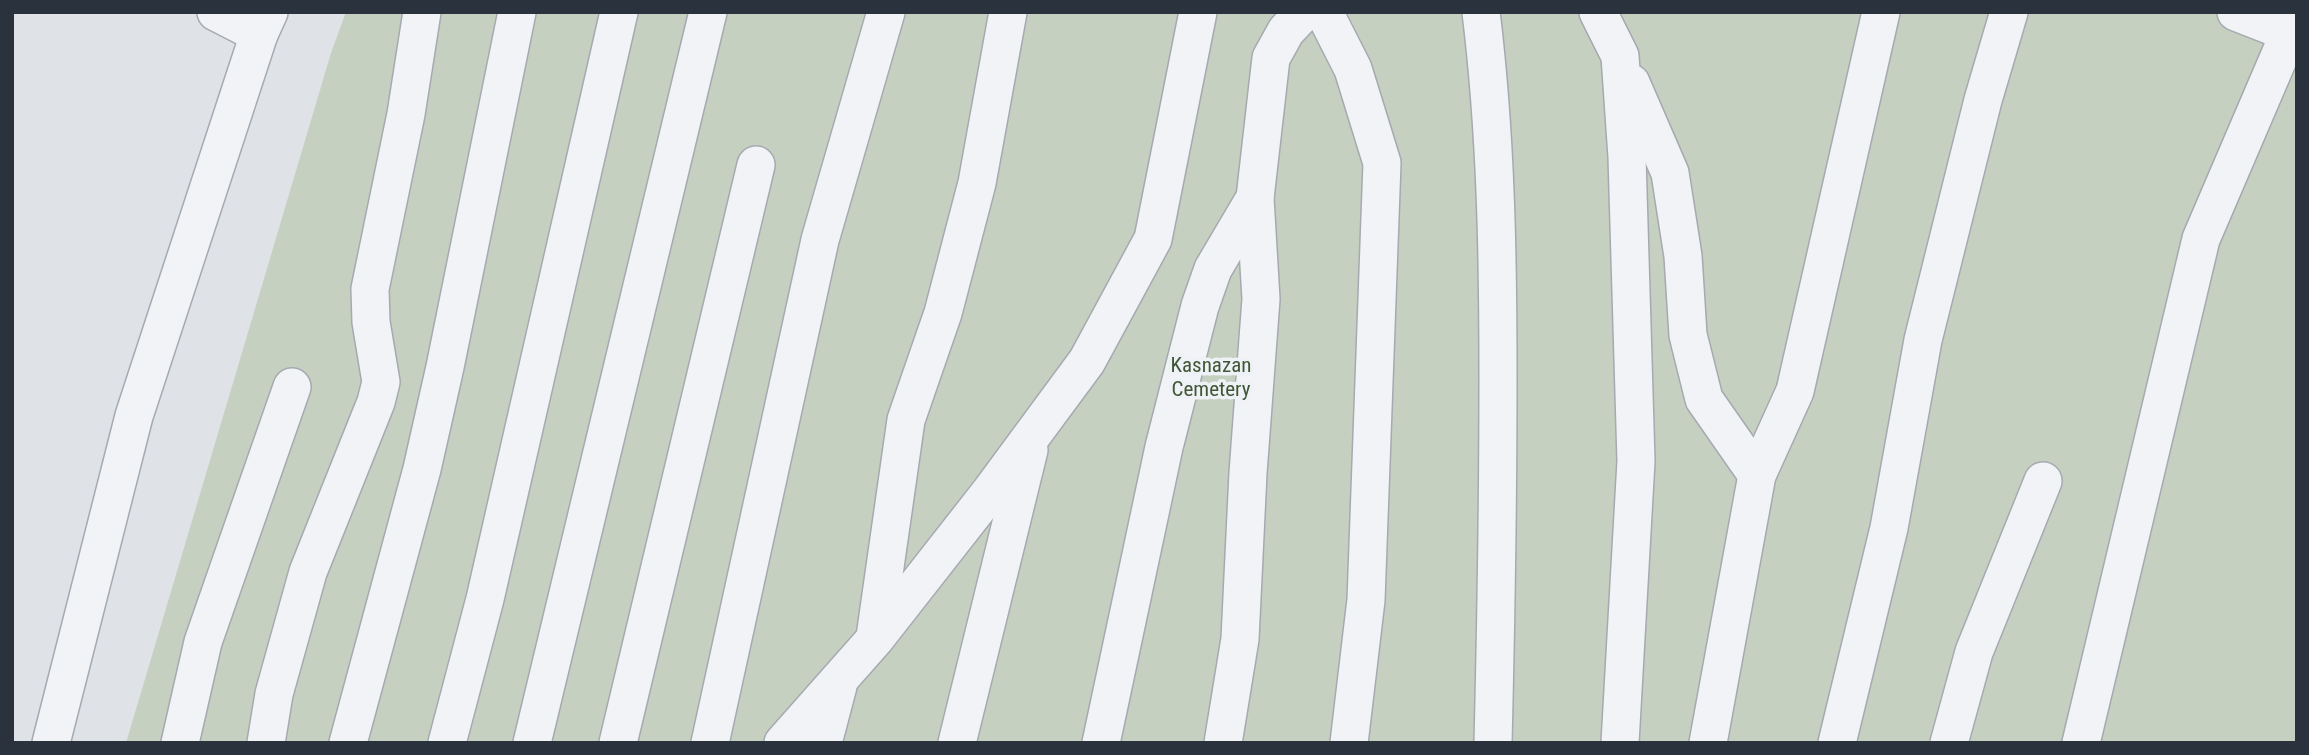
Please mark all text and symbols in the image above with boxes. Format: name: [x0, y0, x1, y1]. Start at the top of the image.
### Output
park label: Kasnazan Cemetery: [1171, 353, 1251, 401]

